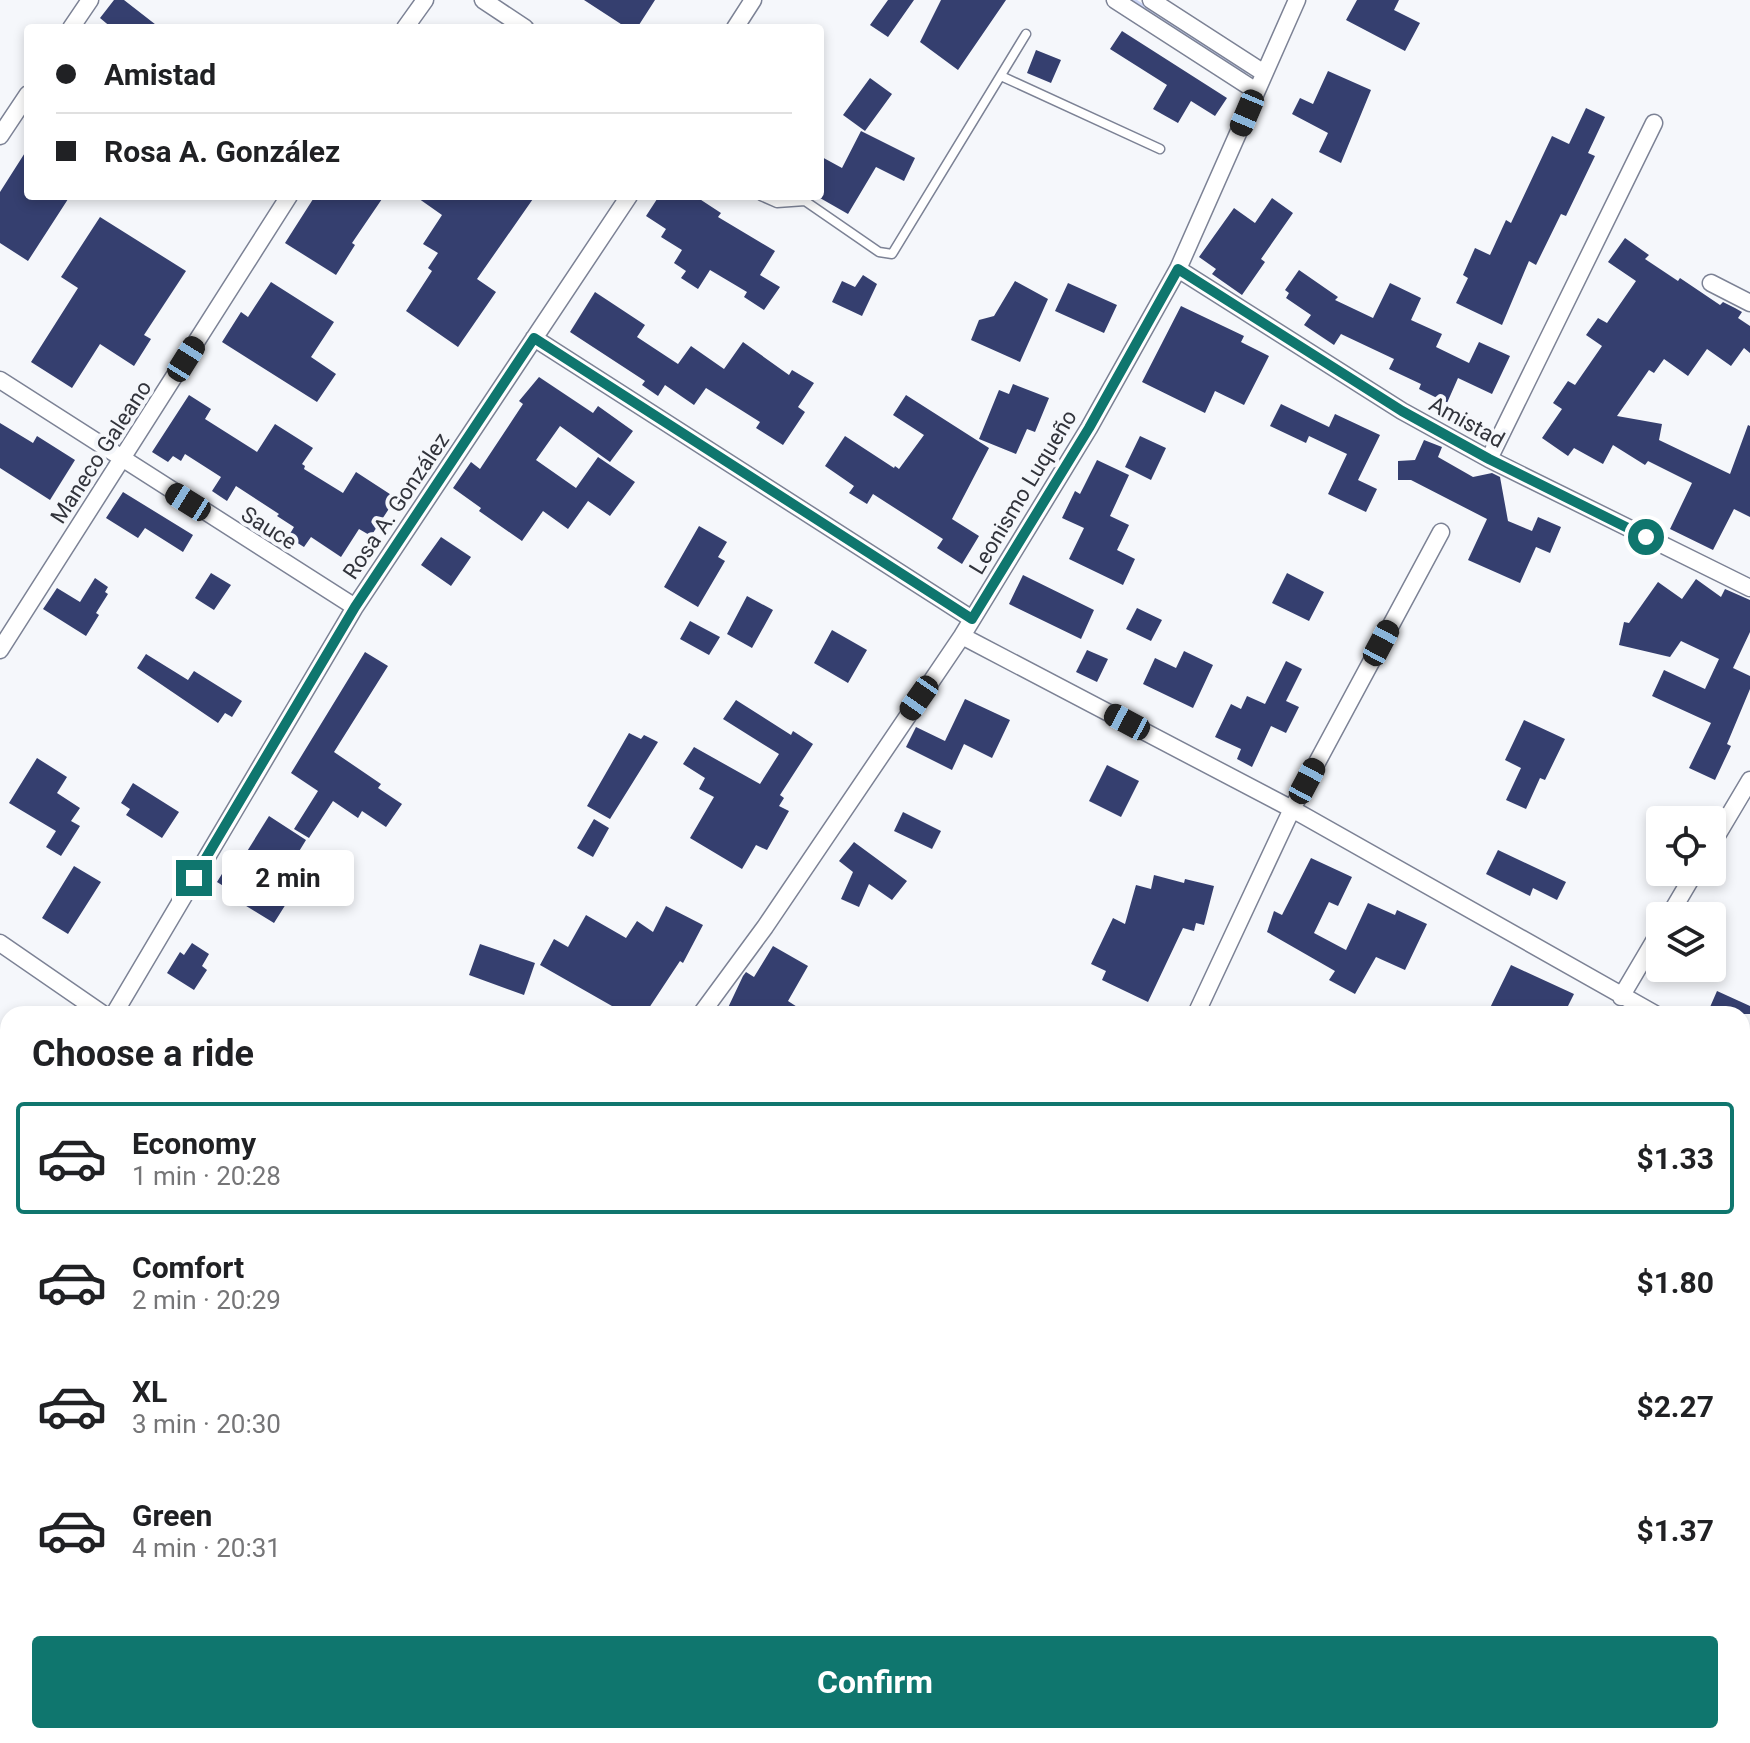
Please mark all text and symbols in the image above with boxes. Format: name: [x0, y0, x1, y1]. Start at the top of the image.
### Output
text: Amistad: [104, 57, 216, 92]
car: [1227, 86, 1267, 140]
text: Rosa A. González: [104, 134, 340, 169]
car: [163, 332, 209, 386]
street label: Maneco Galeano: [46, 376, 156, 528]
street label: Amistad: [1425, 391, 1509, 453]
street label: Leonismo Luqueño: [964, 406, 1082, 578]
street label: Rosa A. González: [338, 428, 454, 584]
car: [161, 479, 215, 525]
street label: Sauce: [237, 501, 301, 555]
route start: [1628, 519, 1664, 555]
car: [1359, 616, 1403, 670]
car: [895, 671, 943, 725]
car: [1100, 700, 1154, 744]
car: [1285, 754, 1329, 808]
map controls: [1646, 806, 1726, 982]
button: locate: [1646, 806, 1726, 886]
callout: 2 min: [222, 850, 354, 906]
route end: [176, 860, 212, 896]
text: 2 min: [255, 863, 321, 893]
button: layers: [1646, 902, 1726, 982]
text: Choose a ride: [32, 1033, 254, 1075]
icon: car: [36, 1122, 108, 1194]
text: Economy: [132, 1126, 256, 1161]
text: $1.33: [1636, 1141, 1714, 1176]
text: 1 min · 20:28: [132, 1161, 281, 1191]
icon: car: [36, 1246, 108, 1318]
text: Comfort: [132, 1250, 244, 1285]
text: $1.80: [1636, 1265, 1714, 1300]
text: 2 min · 20:29: [132, 1285, 281, 1315]
icon: car: [36, 1370, 108, 1442]
text: XL: [132, 1374, 167, 1409]
text: $2.27: [1636, 1389, 1714, 1424]
text: 3 min · 20:30: [132, 1409, 281, 1439]
icon: car: [36, 1494, 108, 1566]
text: Green: [132, 1498, 212, 1533]
text: $1.37: [1636, 1513, 1714, 1548]
text: 4 min · 20:31: [132, 1533, 281, 1563]
button: Confirm: [32, 1636, 1718, 1728]

